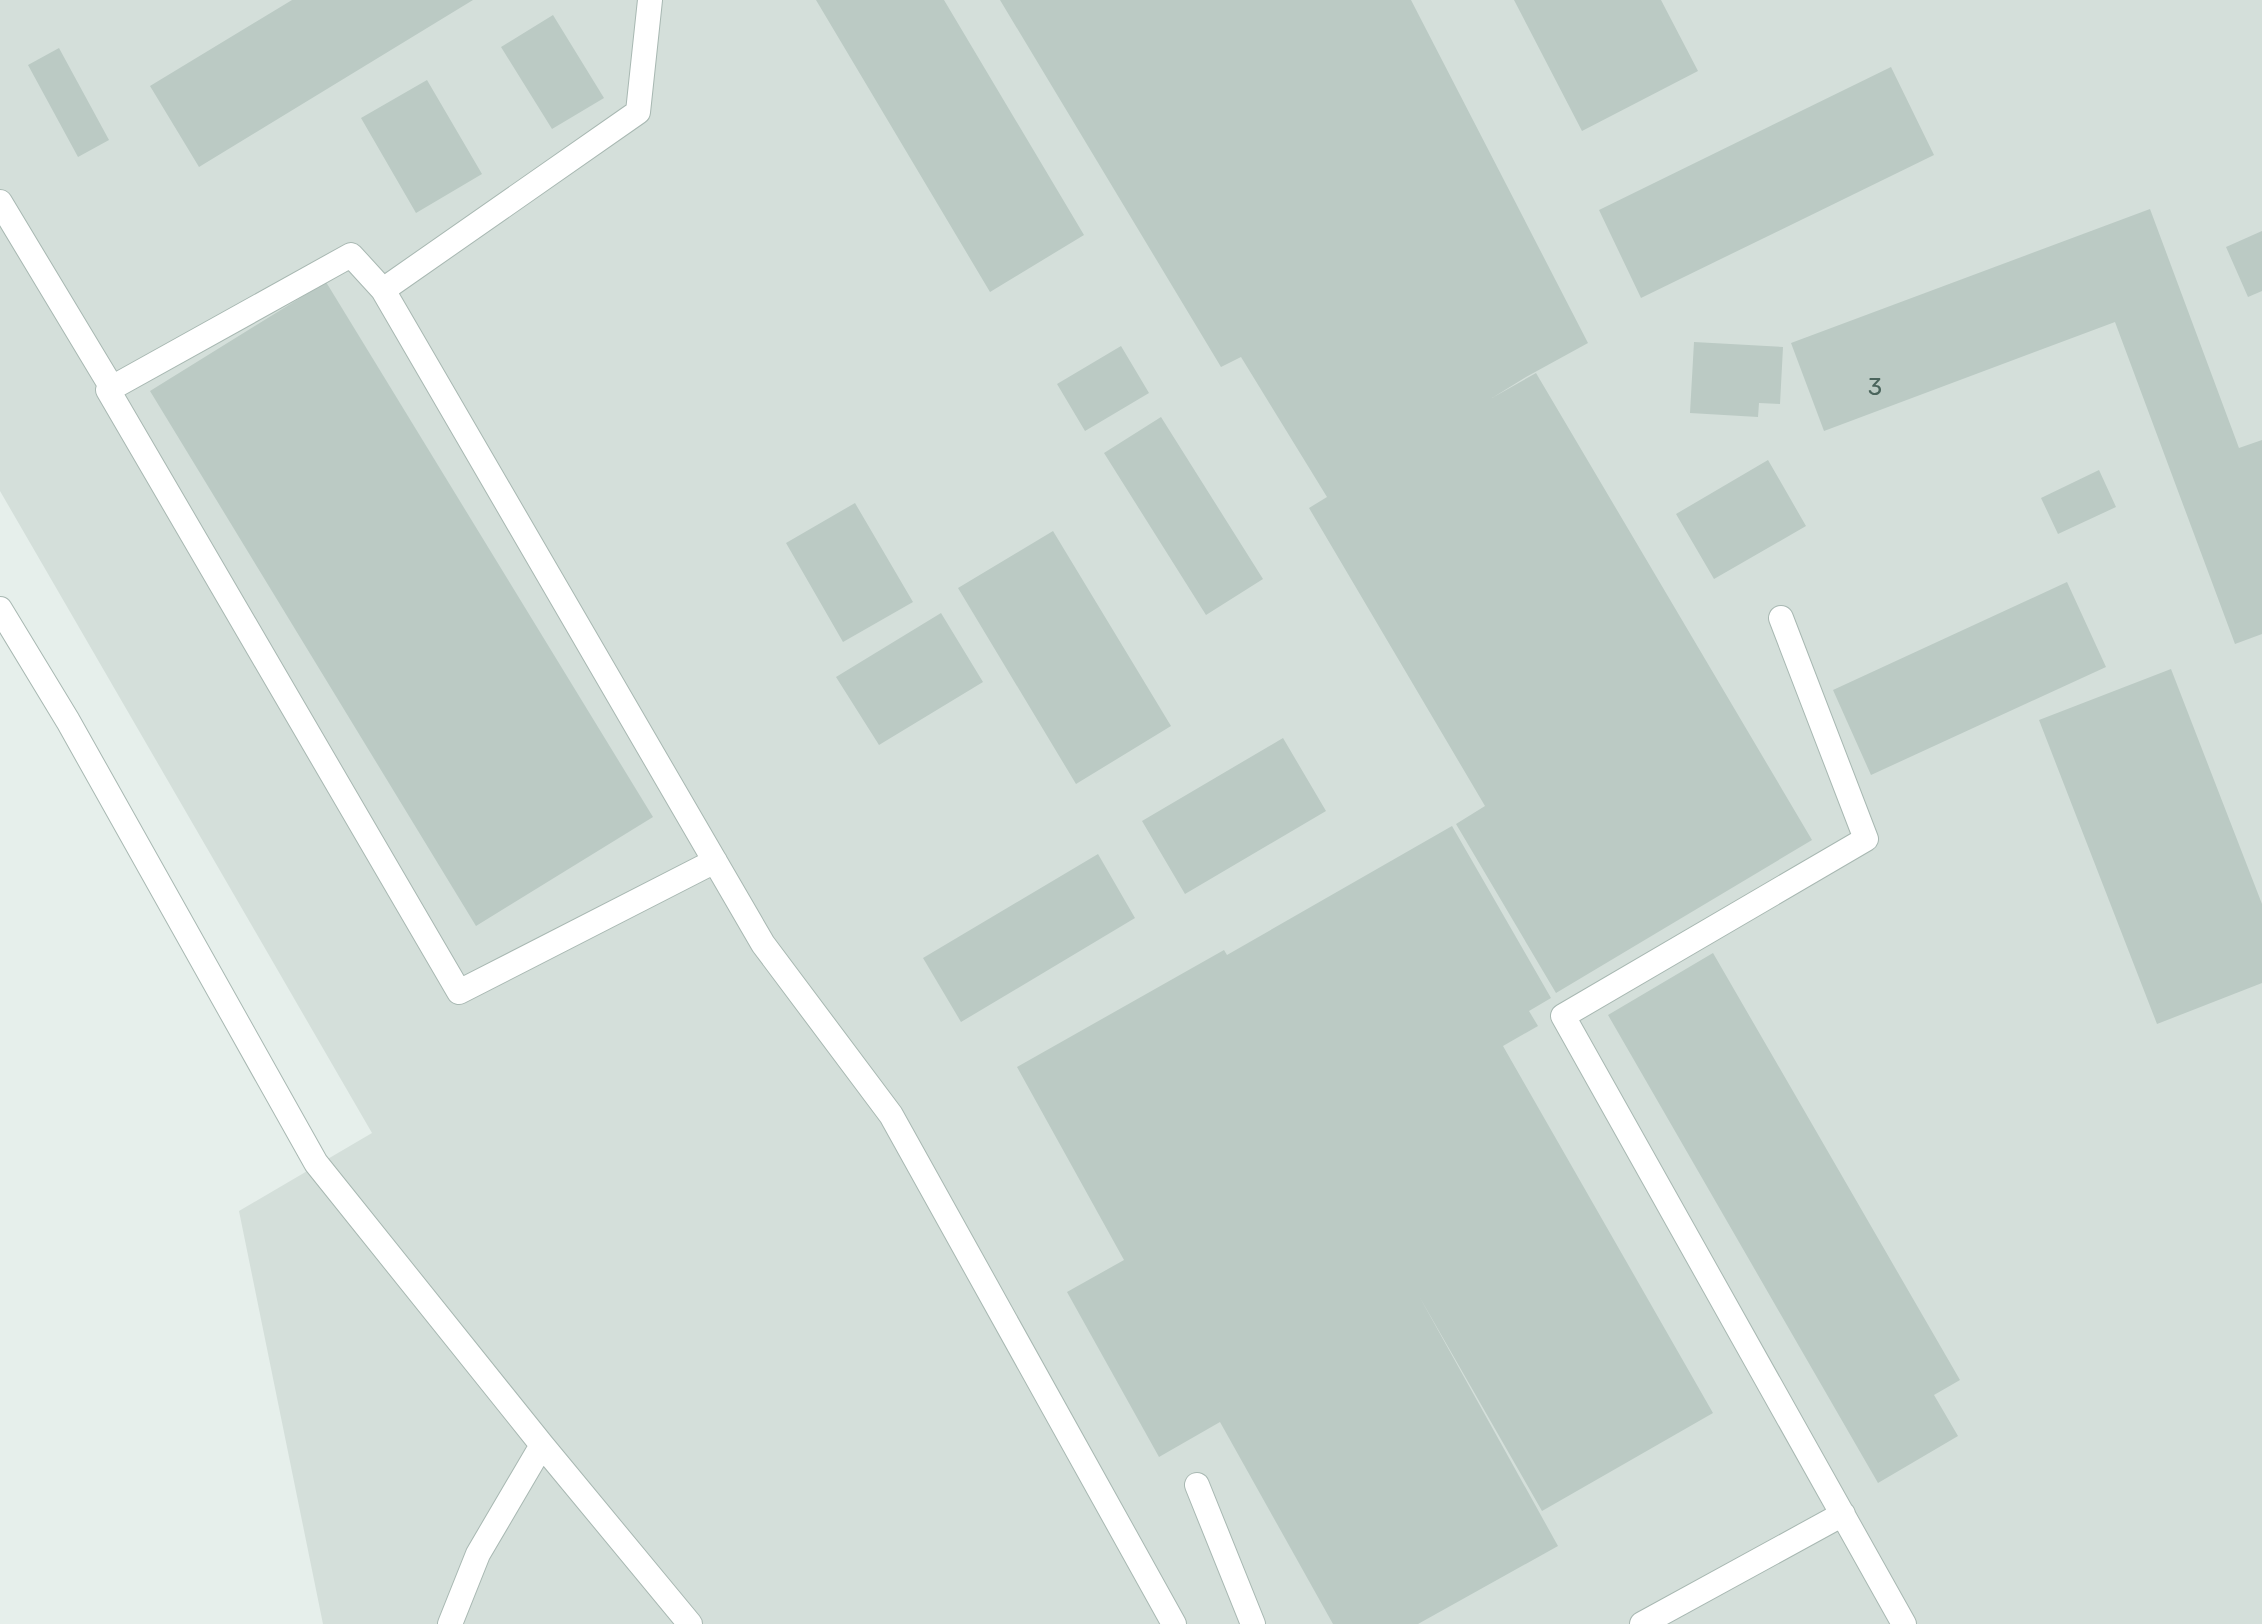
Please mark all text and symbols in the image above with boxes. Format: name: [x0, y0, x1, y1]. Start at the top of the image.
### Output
house number: 3: [1868, 373, 1882, 401]

